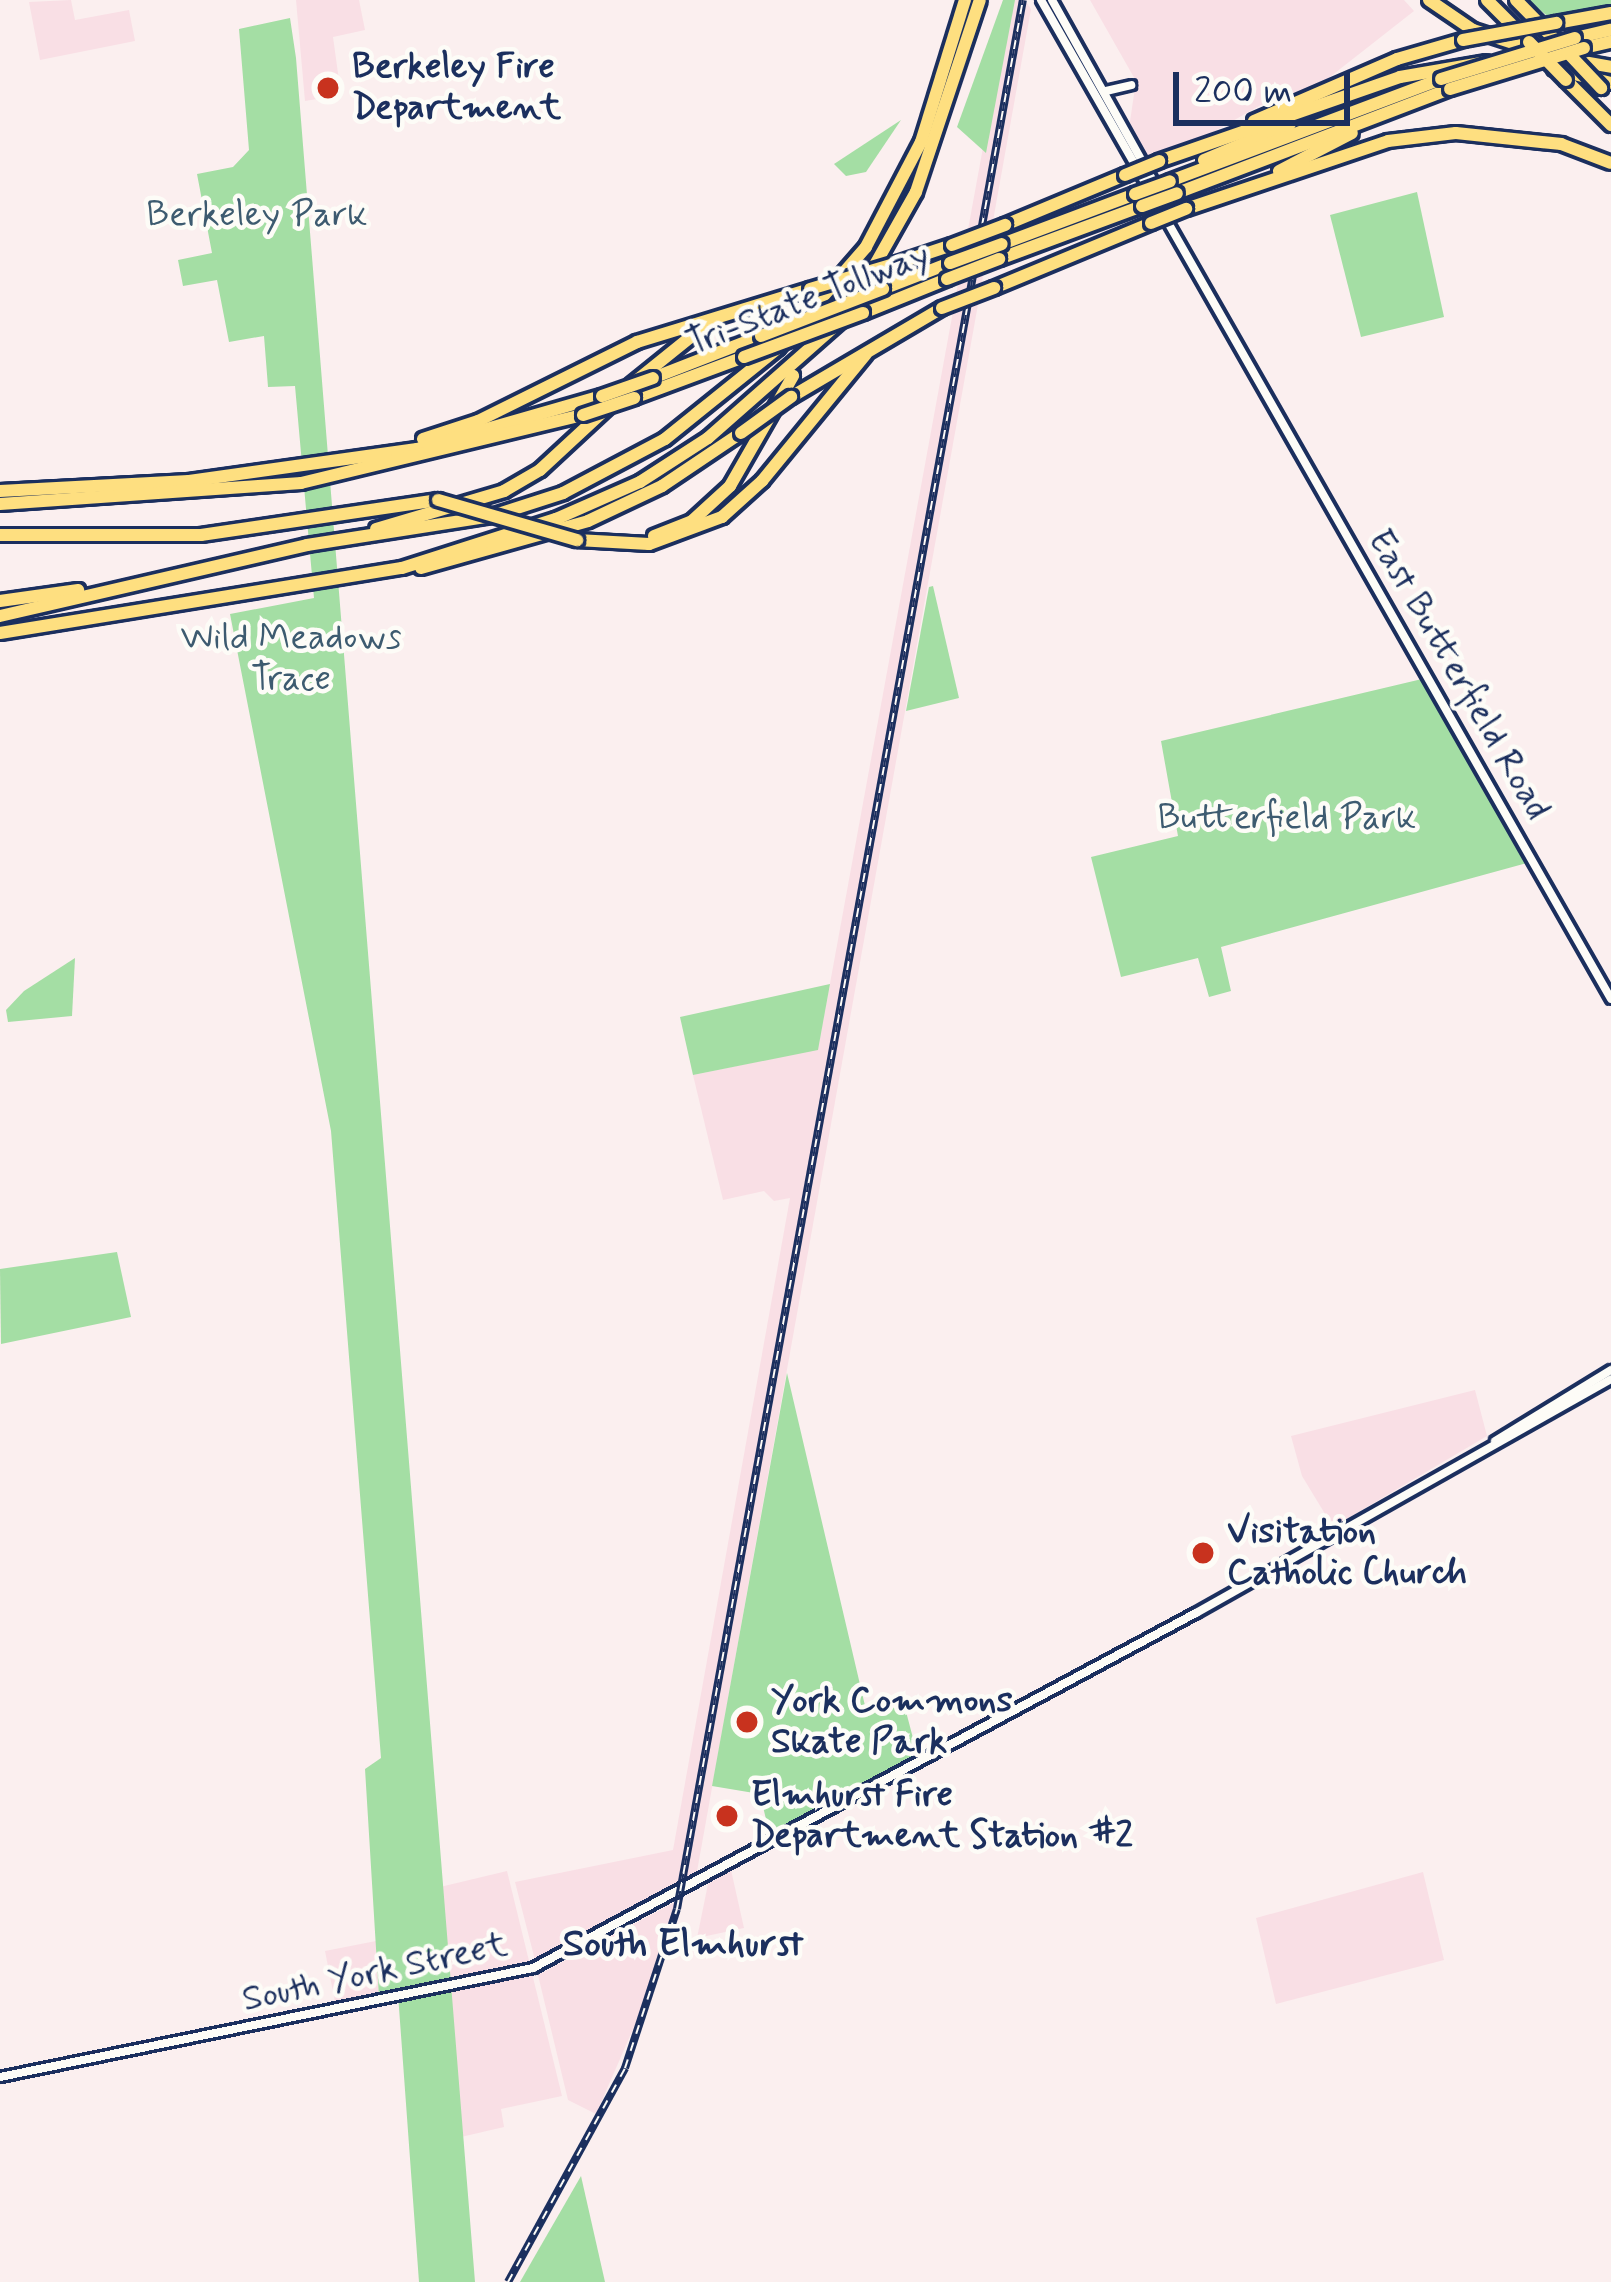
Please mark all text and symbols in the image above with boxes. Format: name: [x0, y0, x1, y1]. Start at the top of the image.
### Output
place label: Berkeley Fire Department: [352, 45, 561, 130]
scale bar: [1179, 48, 1356, 122]
text: 200 m: [1194, 69, 1292, 116]
marker: Berkeley Fire Department: [315, 75, 341, 101]
park label: Berkeley Park: [149, 194, 365, 238]
street label: Tri-State Tollway: [680, 234, 936, 366]
street label: East Butterfield Road: [1358, 523, 1558, 827]
park label: Wild Meadows Trace: [180, 616, 402, 701]
park label: Butterfield Park: [1161, 797, 1413, 841]
place label: Visitation Catholic Church: [1227, 1510, 1476, 1595]
marker: Visitation Catholic Church: [1190, 1540, 1216, 1566]
place label: York Commons Skate Park: [771, 1679, 1013, 1764]
marker: York Commons Skate Park: [734, 1709, 760, 1735]
place label: Elmhurst Fire Department Station #2: [751, 1773, 1130, 1858]
marker: Elmhurst Fire Department Station #2: [714, 1803, 740, 1829]
district label: South Elmhurst: [563, 1922, 803, 1968]
street label: South York Street: [238, 1924, 512, 2022]

